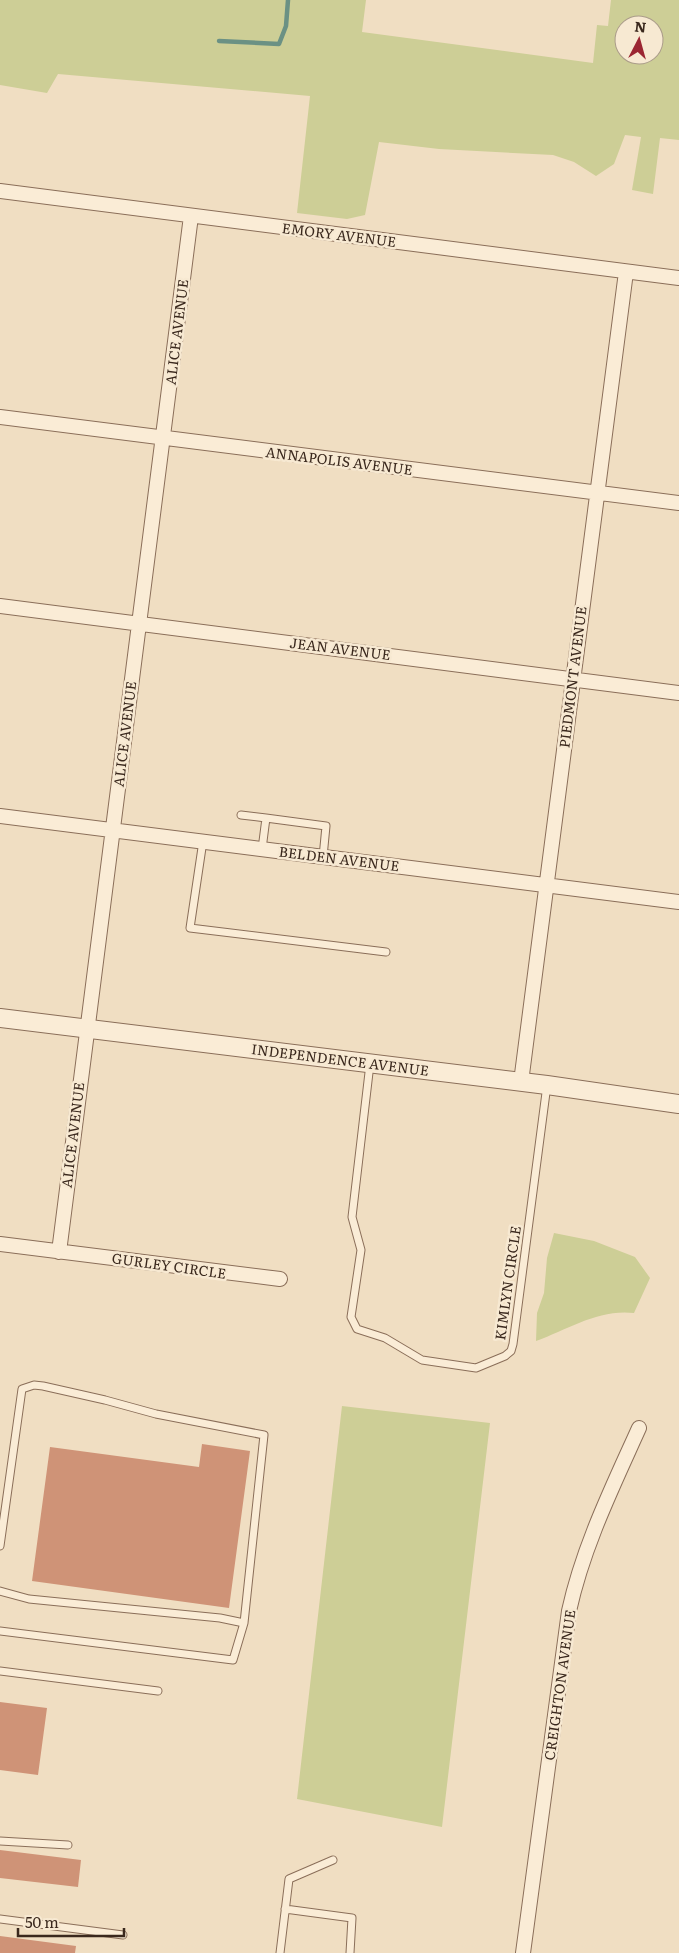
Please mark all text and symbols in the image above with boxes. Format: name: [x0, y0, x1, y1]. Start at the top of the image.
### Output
north arrow: [614, 15, 664, 65]
text: N: [634, 16, 648, 37]
street label: EMORY AVENUE: [281, 217, 397, 251]
street label: ALICE AVENUE: [160, 278, 192, 386]
street label: ANNAPOLIS AVENUE: [264, 441, 414, 479]
street label: PIEDMONT AVENUE: [553, 605, 591, 749]
street label: JEAN AVENUE: [289, 632, 392, 664]
street label: ALICE AVENUE: [108, 680, 140, 788]
street label: BELDEN AVENUE: [278, 841, 401, 875]
street label: INDEPENDENCE AVENUE: [250, 1038, 430, 1080]
street label: ALICE AVENUE: [56, 1081, 88, 1189]
street label: KIMLYN CIRCLE: [489, 1224, 525, 1341]
street label: GURLEY CIRCLE: [111, 1247, 228, 1283]
street label: CREIGHTON AVENUE: [539, 1608, 580, 1762]
scale bar: [18, 1906, 124, 1938]
text: 50 m: [25, 1910, 59, 1933]

